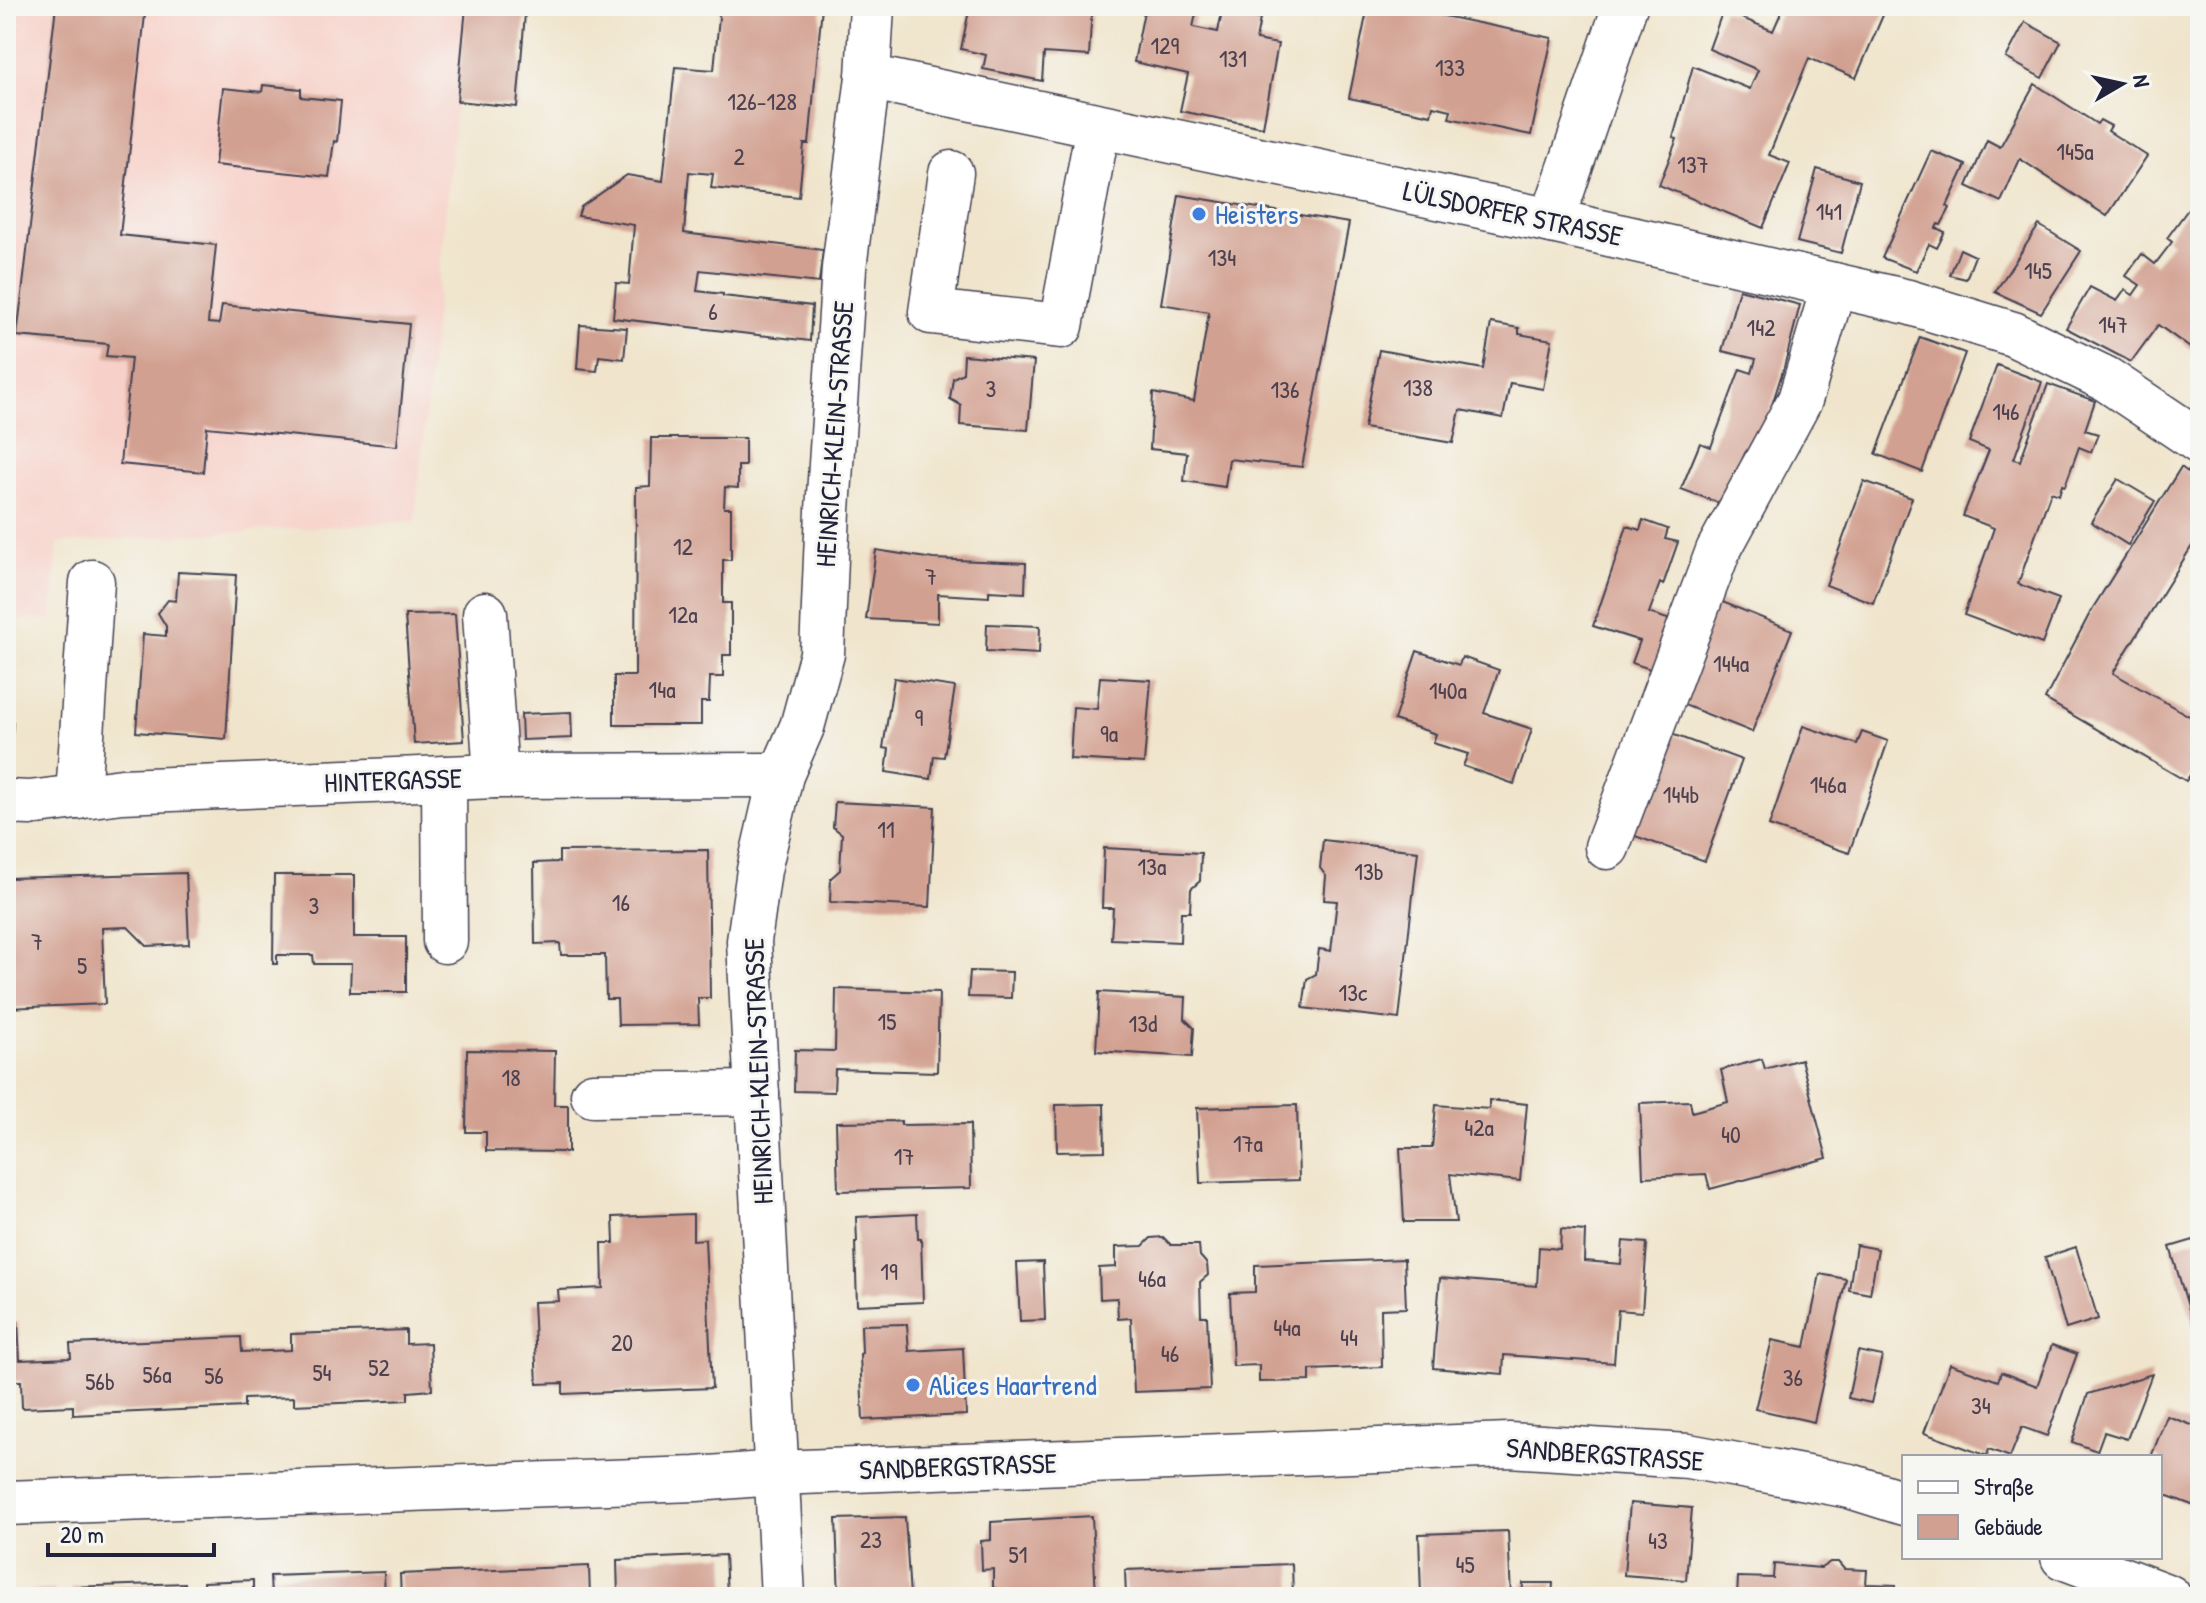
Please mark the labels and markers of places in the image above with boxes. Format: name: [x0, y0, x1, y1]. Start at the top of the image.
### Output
place label: Heisters: [1215, 195, 1299, 233]
marker: Heisters: [1190, 205, 1208, 223]
place label: Alices Haartrend: [929, 1366, 1097, 1404]
marker: Alices Haartrend: [904, 1376, 922, 1394]

